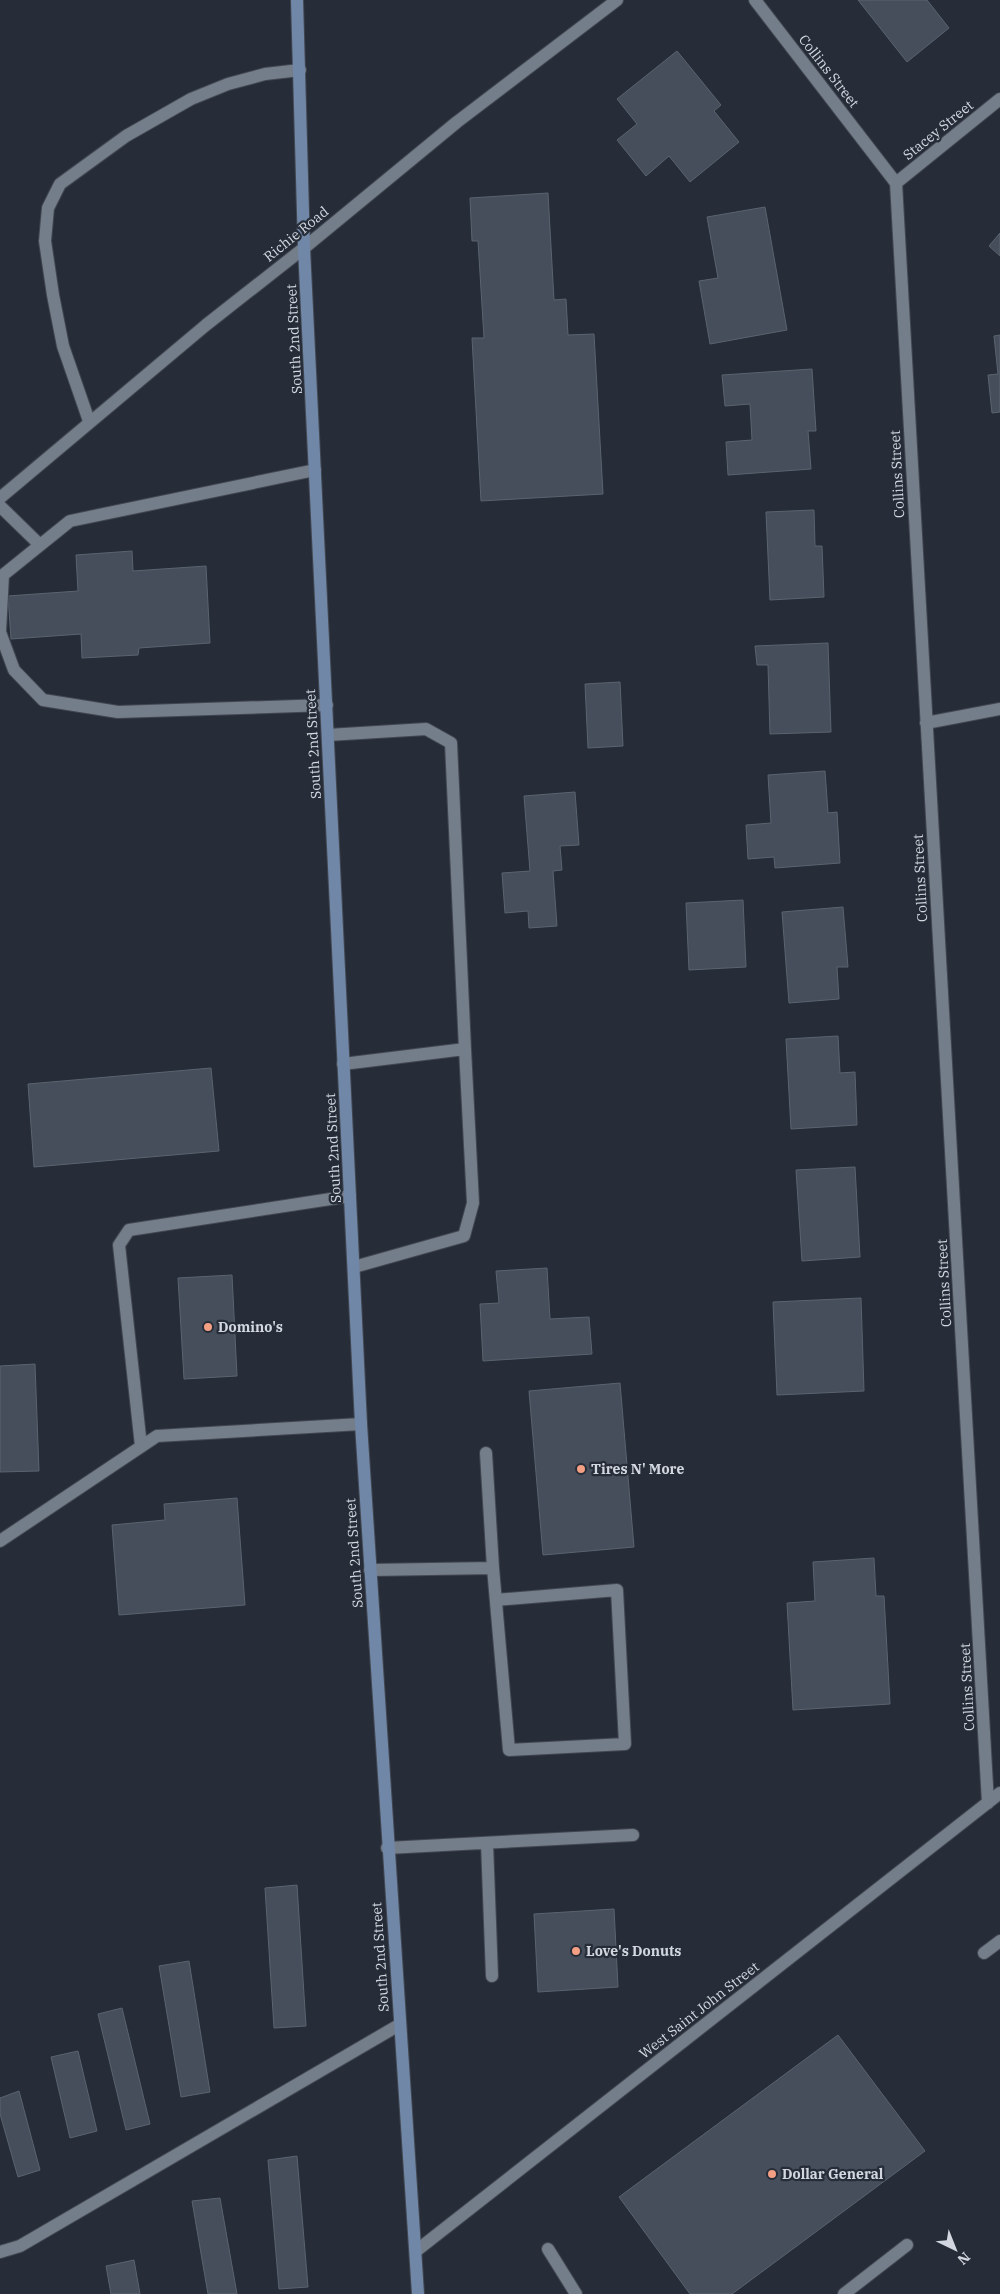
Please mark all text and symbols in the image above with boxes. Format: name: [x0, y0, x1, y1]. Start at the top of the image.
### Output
street label: Collins Street: [795, 31, 863, 111]
street label: Stacey Street: [899, 96, 977, 164]
street label: Richie Road: [260, 202, 332, 266]
street label: South 2nd Street: [282, 283, 306, 394]
street label: Collins Street: [886, 430, 908, 518]
street label: South 2nd Street: [301, 688, 325, 799]
street label: Collins Street: [909, 834, 931, 922]
street label: South 2nd Street: [321, 1092, 345, 1203]
street label: Collins Street: [933, 1239, 955, 1327]
place label: Domino's: [218, 1318, 283, 1336]
marker: Domino's: [202, 1321, 214, 1333]
place label: Tires N' More: [591, 1460, 684, 1478]
marker: Tires N' More: [575, 1463, 587, 1475]
street label: South 2nd Street: [341, 1497, 367, 1609]
street label: Collins Street: [956, 1643, 978, 1731]
street label: South 2nd Street: [367, 1901, 393, 2013]
place label: Love's Donuts: [586, 1942, 681, 1960]
marker: Love's Donuts: [570, 1945, 582, 1957]
street label: West Saint John Street: [635, 1958, 763, 2062]
place label: Dollar General: [782, 2165, 884, 2183]
marker: Dollar General: [766, 2168, 778, 2180]
north arrow: [930, 2224, 980, 2274]
text: N: [954, 2248, 974, 2269]

